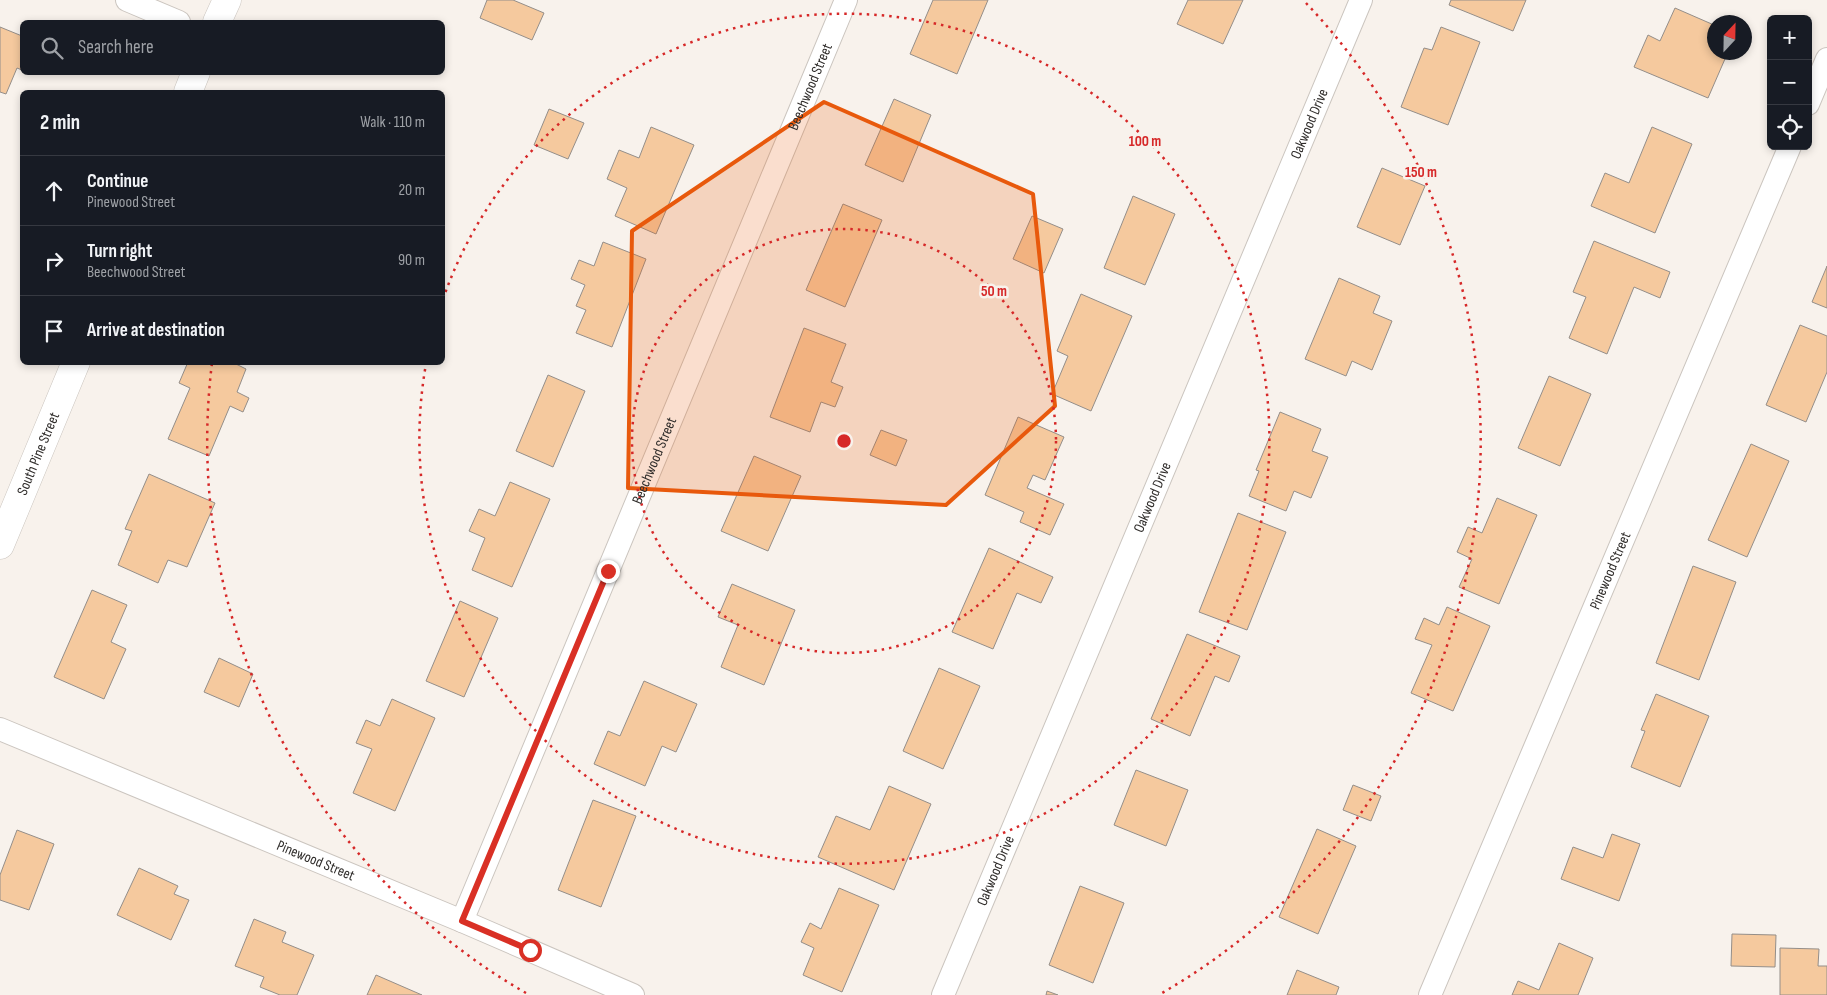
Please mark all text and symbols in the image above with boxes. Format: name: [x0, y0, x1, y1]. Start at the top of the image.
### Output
north arrow: [1707, 15, 1752, 60]
map controls: [1767, 15, 1812, 150]
button: +: [1767, 15, 1812, 60]
search box: [20, 20, 445, 75]
icon: search: [38, 34, 66, 62]
text: Search here: [78, 36, 154, 59]
street label: Beechwood Street: [783, 40, 837, 133]
button: −: [1767, 60, 1812, 105]
street label: Oakwood Drive: [1286, 86, 1332, 162]
button: locate: [1767, 105, 1812, 150]
text: 2 min: [40, 110, 80, 135]
text: Walk · 110 m: [360, 113, 425, 132]
text: 100 m: [1129, 132, 1161, 151]
text: 150 m: [1405, 163, 1437, 182]
text: Continue: [87, 170, 148, 193]
icon: ahead: [40, 177, 68, 205]
text: 20 m: [398, 181, 425, 200]
text: Pinewood Street: [87, 193, 175, 212]
text: Turn right: [87, 240, 152, 263]
icon: right: [40, 247, 68, 275]
text: 90 m: [398, 251, 425, 270]
text: Beechwood Street: [87, 263, 185, 282]
text: 50 m: [981, 282, 1007, 301]
icon: arrive: [40, 317, 68, 345]
text: Arrive at destination: [87, 319, 225, 342]
street label: South Pine Street: [12, 409, 64, 498]
street label: Beechwood Street: [627, 414, 681, 507]
centre of rings: [835, 432, 853, 450]
street label: Oakwood Drive: [1129, 459, 1175, 535]
street label: Pinewood Street: [1585, 528, 1635, 612]
route end: [597, 560, 620, 583]
street label: Oakwood Drive: [972, 833, 1018, 909]
street label: Pinewood Street: [274, 836, 358, 885]
route start: [519, 939, 542, 962]

